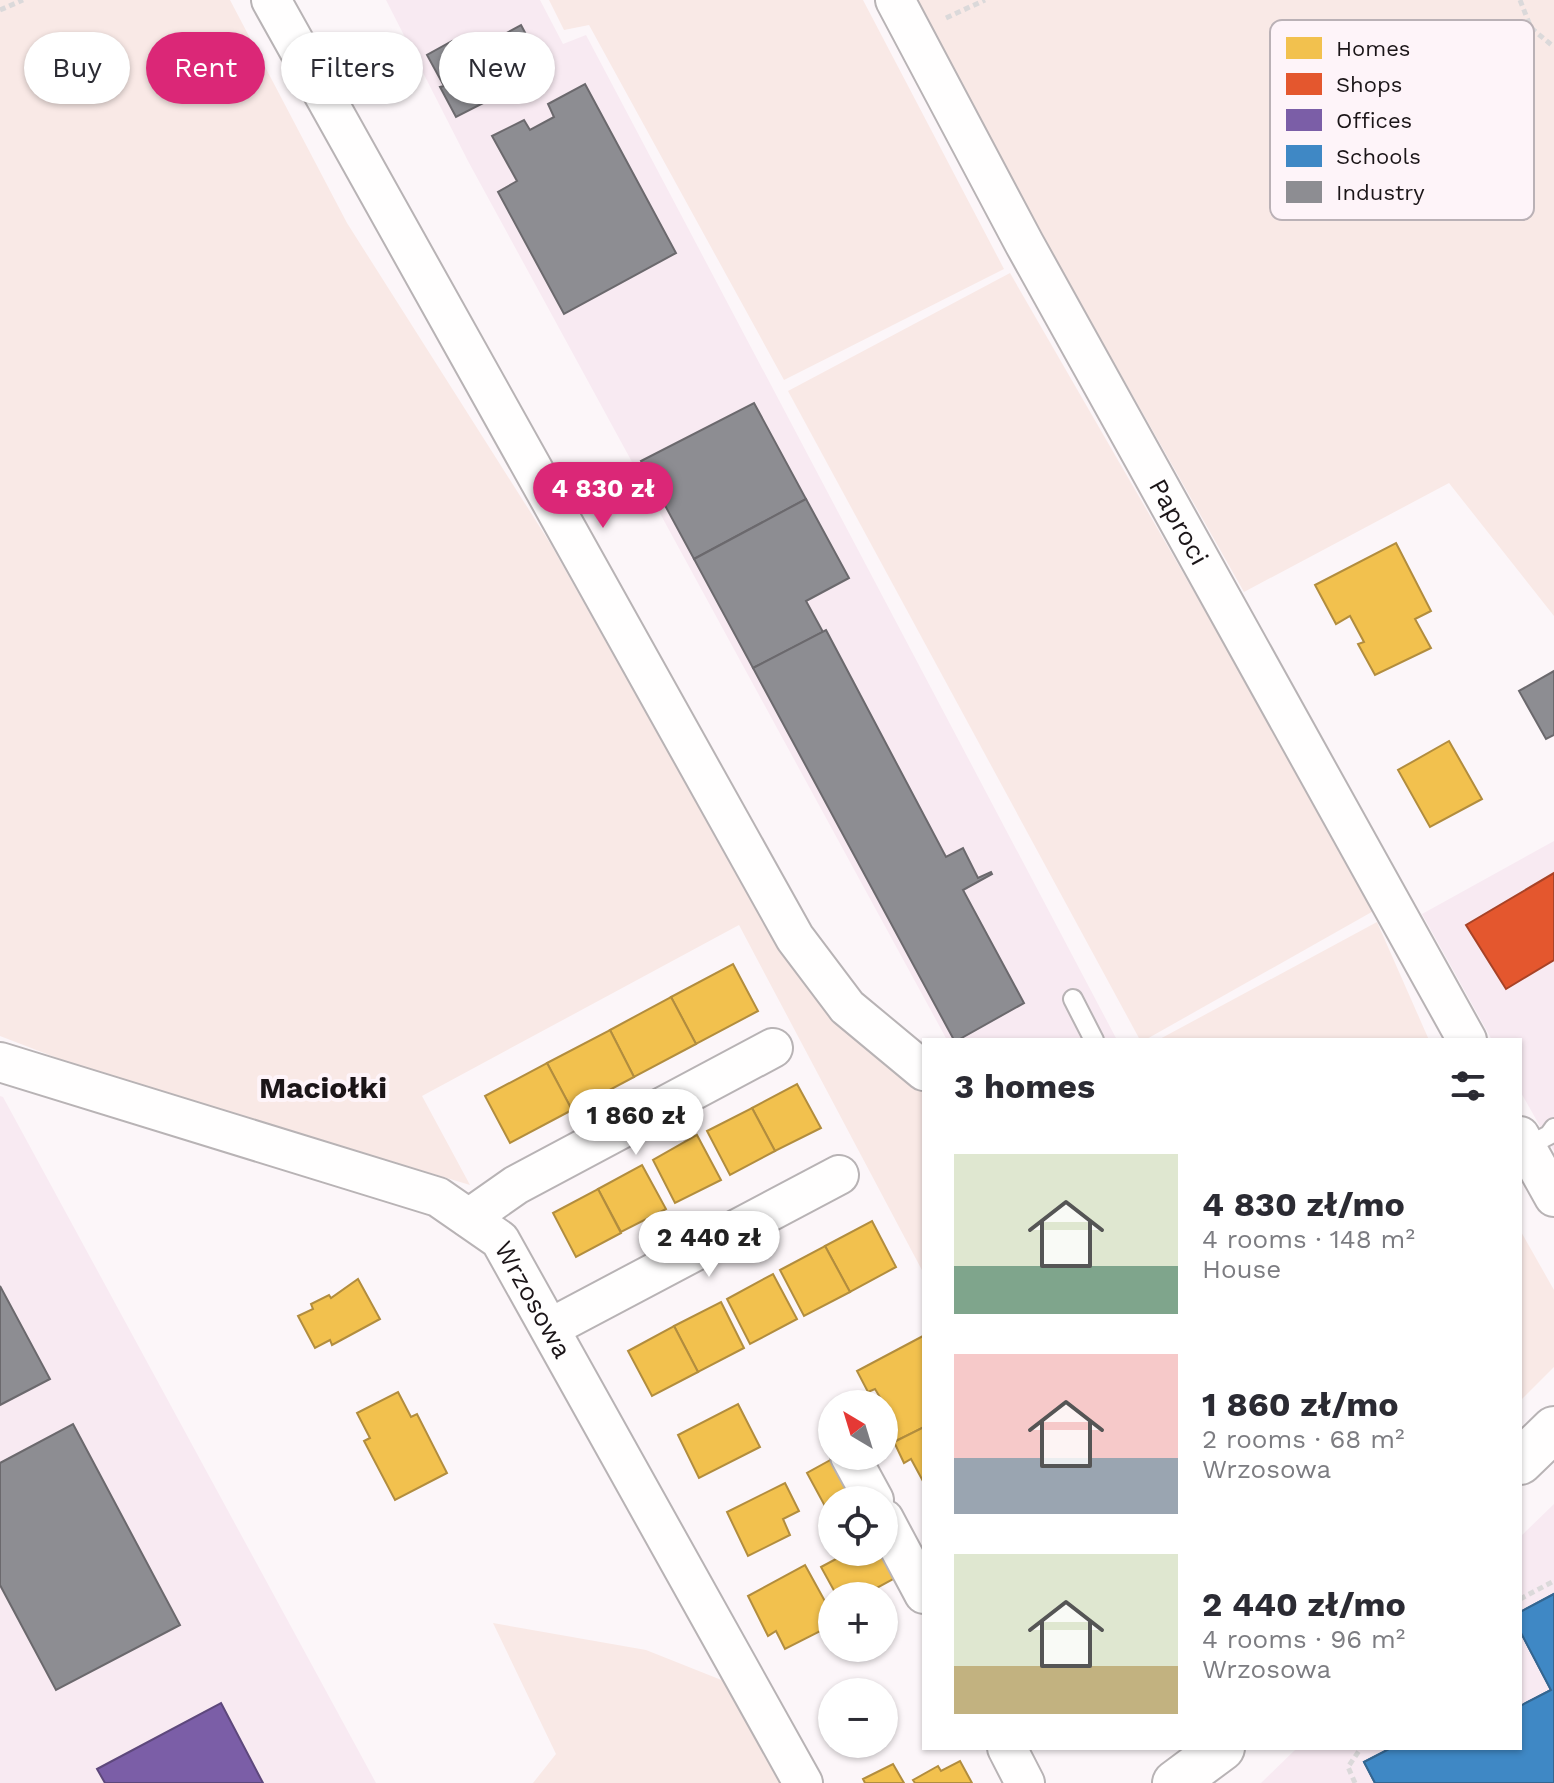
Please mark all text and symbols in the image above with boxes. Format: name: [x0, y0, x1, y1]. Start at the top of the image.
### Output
legend: [1270, 20, 1534, 220]
chip: Buy: [24, 32, 130, 104]
chip: Rent: [146, 32, 265, 104]
chip: Filters: [281, 32, 423, 104]
chip: New: [439, 32, 555, 104]
text: Homes: [1336, 36, 1410, 61]
text: Shops: [1336, 72, 1402, 97]
text: Offices: [1336, 108, 1412, 133]
text: Schools: [1336, 144, 1421, 169]
text: Industry: [1336, 180, 1425, 205]
pin: 4 830 zł: [520, 462, 686, 530]
text: 4 830 zł: [551, 473, 655, 503]
street label: Paproci: [1143, 473, 1215, 570]
icon: filters: [1446, 1064, 1490, 1108]
text: 3 homes: [954, 1066, 1095, 1106]
district label: Maciołki: [259, 1070, 387, 1105]
pin: 1 860 zł: [553, 1089, 719, 1157]
text: 1 860 zł: [587, 1100, 685, 1130]
text: 4 830 zł/mo: [1202, 1184, 1405, 1224]
icon: home: [1018, 1186, 1114, 1282]
pin: 2 440 zł: [626, 1211, 792, 1279]
text: 2 440 zł: [657, 1222, 761, 1252]
text: 4 rooms · 148 m²: [1202, 1224, 1415, 1254]
street label: Wrzosowa: [489, 1236, 578, 1364]
text: House: [1202, 1254, 1281, 1284]
text: 1 860 zł/mo: [1202, 1384, 1399, 1424]
icon: home: [1018, 1386, 1114, 1482]
north arrow: [818, 1390, 898, 1470]
map controls: [818, 1390, 898, 1758]
text: 2 rooms · 68 m²: [1202, 1424, 1404, 1454]
text: Wrzosowa: [1202, 1454, 1331, 1484]
button: locate: [818, 1486, 898, 1566]
button: +: [818, 1582, 898, 1662]
text: 2 440 zł/mo: [1202, 1584, 1406, 1624]
icon: home: [1018, 1586, 1114, 1682]
text: 4 rooms · 96 m²: [1202, 1624, 1405, 1654]
text: Wrzosowa: [1202, 1654, 1331, 1684]
button: −: [818, 1678, 898, 1758]

